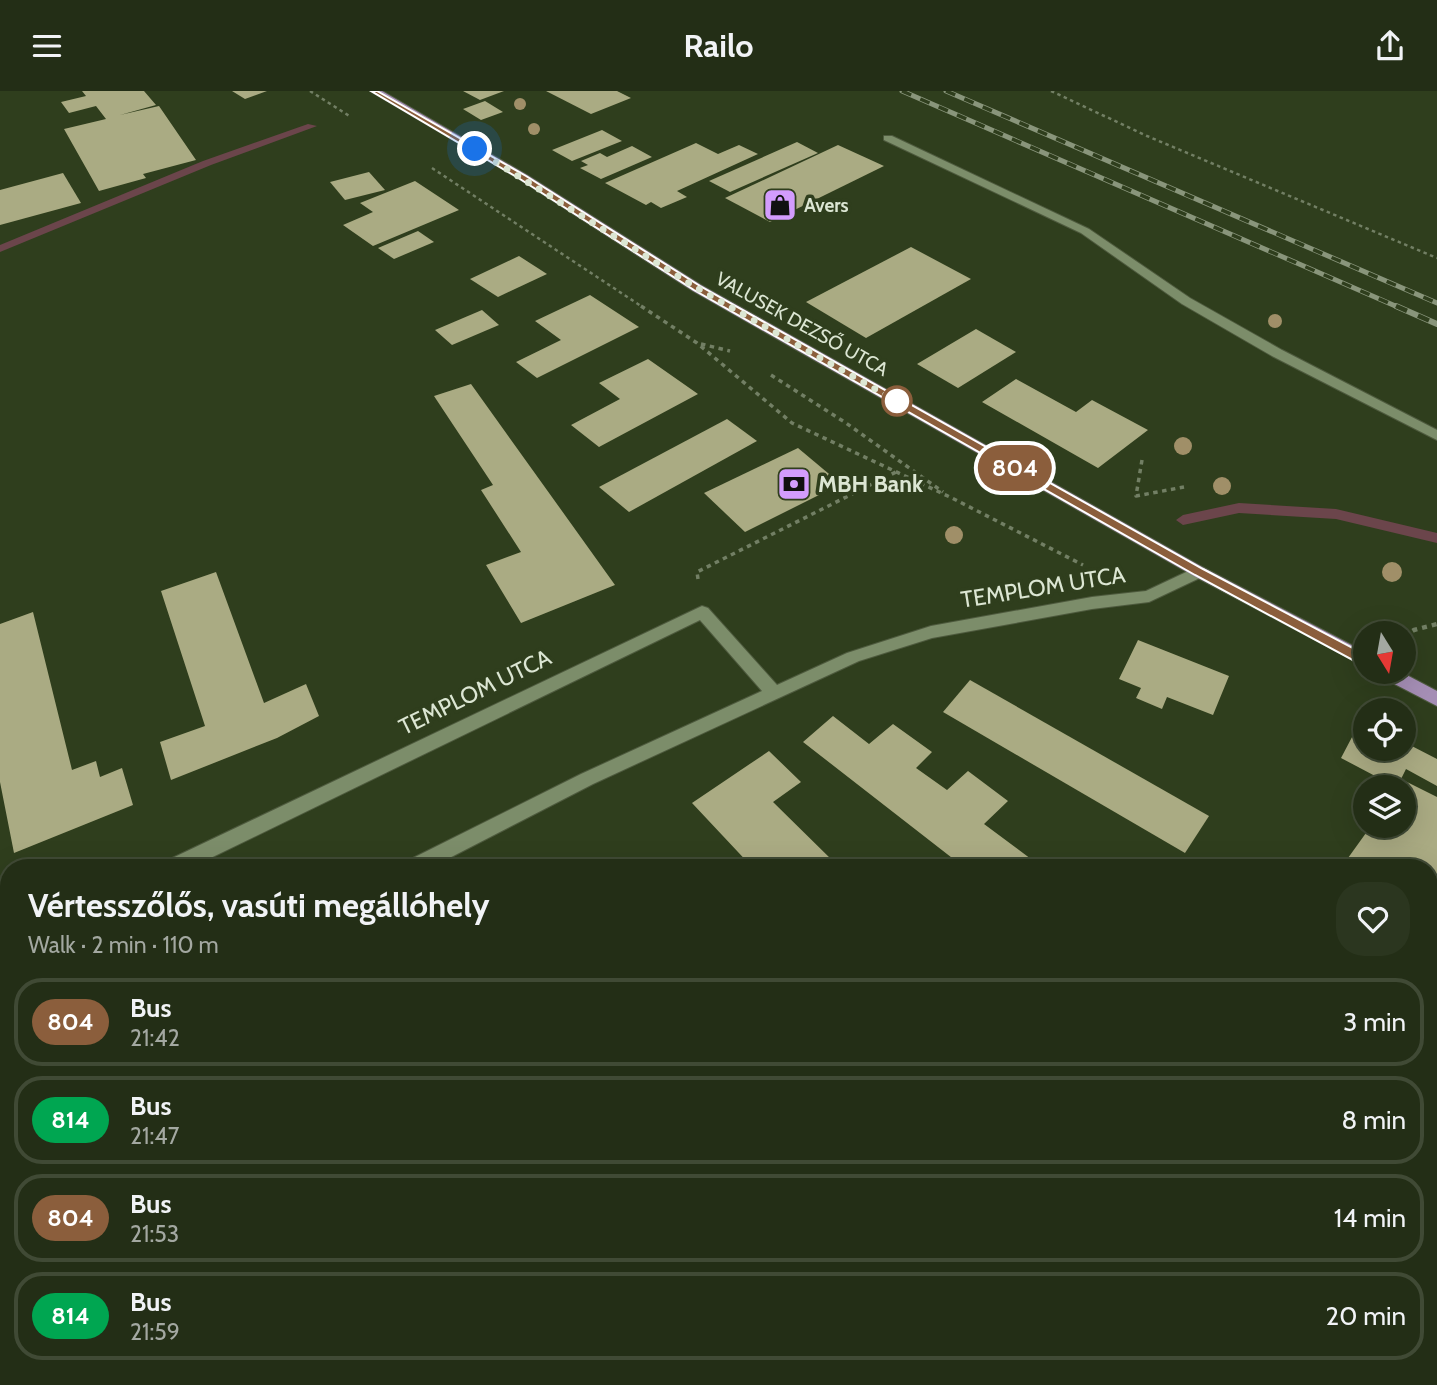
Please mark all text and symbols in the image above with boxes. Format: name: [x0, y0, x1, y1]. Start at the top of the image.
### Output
text: Railo: [684, 26, 753, 65]
icon: menu: [28, 27, 66, 65]
icon: share: [1371, 27, 1409, 65]
your location: [457, 131, 492, 166]
shop icon: Avers: [761, 186, 799, 224]
place label: Avers: [804, 194, 849, 217]
street label: VALUSEK DEZSŐ UTCA: [712, 266, 893, 381]
unlabelled marker: [882, 386, 912, 416]
line badge: 804: [975, 445, 1055, 491]
text: 804: [992, 453, 1038, 482]
bank icon: MBH Bank: [775, 465, 813, 503]
place label: MBH Bank: [818, 470, 924, 498]
street label: TEMPLOM UTCA: [959, 560, 1127, 614]
north arrow: [1353, 621, 1416, 684]
map controls: [1353, 621, 1416, 838]
street label: TEMPLOM UTCA: [394, 643, 556, 741]
button: locate: [1353, 698, 1416, 761]
button: layers: [1353, 775, 1416, 838]
button: heart: [1336, 882, 1410, 956]
text: Vértesszőlős, vasúti megállóhely: [28, 885, 489, 925]
text: Walk · 2 min · 110 m: [28, 931, 219, 959]
text: Bus: [130, 992, 171, 1024]
text: 3 min: [1343, 1006, 1406, 1038]
text: 804: [47, 1007, 94, 1036]
text: 21:42: [130, 1024, 180, 1052]
text: Bus: [130, 1090, 171, 1122]
text: 8 min: [1342, 1104, 1406, 1136]
text: 814: [51, 1105, 90, 1134]
text: 21:47: [130, 1122, 179, 1150]
text: Bus: [130, 1188, 171, 1220]
text: 14 min: [1334, 1202, 1406, 1234]
text: 804: [47, 1203, 94, 1232]
text: 21:53: [130, 1220, 179, 1248]
text: Bus: [130, 1286, 171, 1318]
text: 20 min: [1326, 1300, 1406, 1332]
text: 814: [51, 1301, 90, 1330]
text: 21:59: [130, 1318, 180, 1346]

